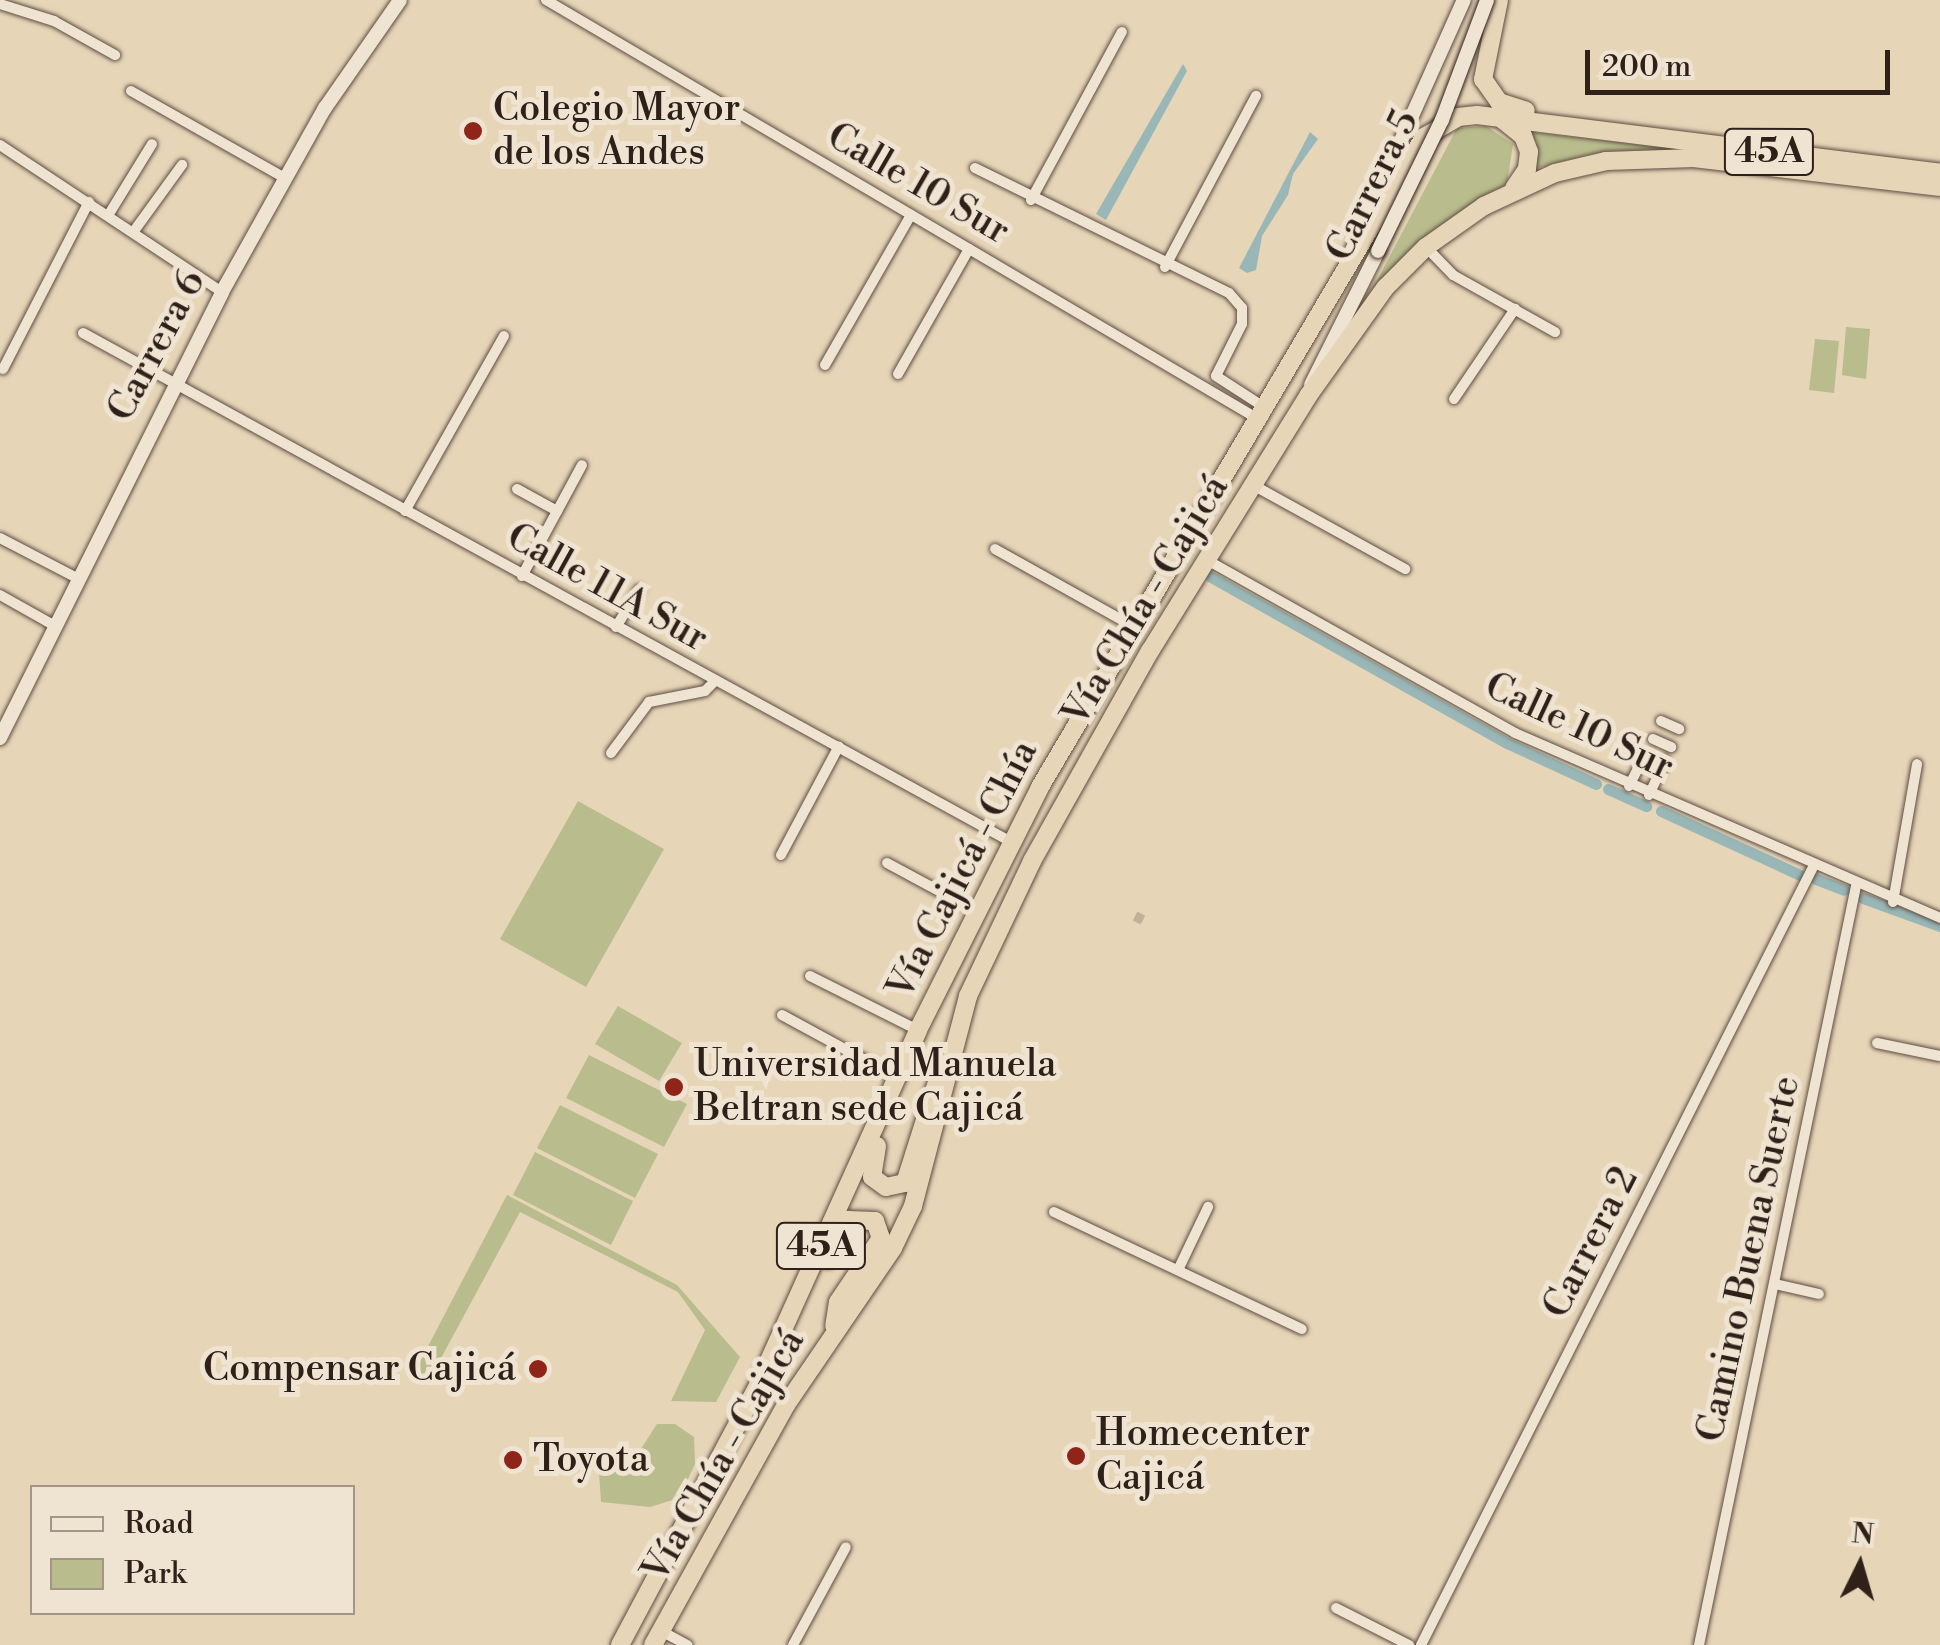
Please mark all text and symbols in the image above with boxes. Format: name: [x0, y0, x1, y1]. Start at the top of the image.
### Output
scale bar: [1590, 30, 1895, 92]
text: 200 m: [1602, 48, 1691, 86]
place label: Colegio Mayor de los Andes: [493, 86, 740, 175]
street label: Carrera 5: [1317, 103, 1429, 269]
street label: Calle 10 Sur: [819, 114, 1017, 254]
marker: Colegio Mayor de los Andes: [462, 120, 484, 142]
road number: 45A: [1722, 122, 1816, 182]
street label: Carrera 6: [98, 263, 216, 429]
street label: Vía Chía - Cajicá: [1053, 467, 1239, 735]
street label: Calle 11A Sur: [499, 514, 715, 662]
street label: Calle 10 Sur: [1477, 663, 1681, 791]
street label: Vía Cajicá - Chía: [878, 733, 1048, 1007]
place label: Universidad Manuela Beltran sede Cajicá: [694, 1042, 1056, 1132]
street label: Camino Buena Suerte: [1688, 1072, 1810, 1446]
marker: Universidad Manuela Beltran sede Cajicá: [663, 1076, 685, 1098]
street label: Carrera 2: [1534, 1160, 1648, 1326]
road number: 45A: [774, 1216, 868, 1276]
street label: Vía Chía - Cajicá: [633, 1321, 815, 1591]
place label: Compensar Cajicá: [203, 1346, 516, 1392]
marker: Compensar Cajicá: [525, 1356, 551, 1382]
place label: Homecenter Cajicá: [1096, 1411, 1310, 1500]
place label: Toyota: [533, 1437, 649, 1483]
marker: Homecenter Cajicá: [1065, 1445, 1087, 1467]
marker: Toyota: [502, 1449, 524, 1471]
legend: [30, 1485, 355, 1615]
text: Road: [124, 1505, 194, 1543]
north arrow: [1810, 1515, 1910, 1615]
text: N: [1850, 1516, 1875, 1553]
text: Park: [124, 1555, 186, 1593]

